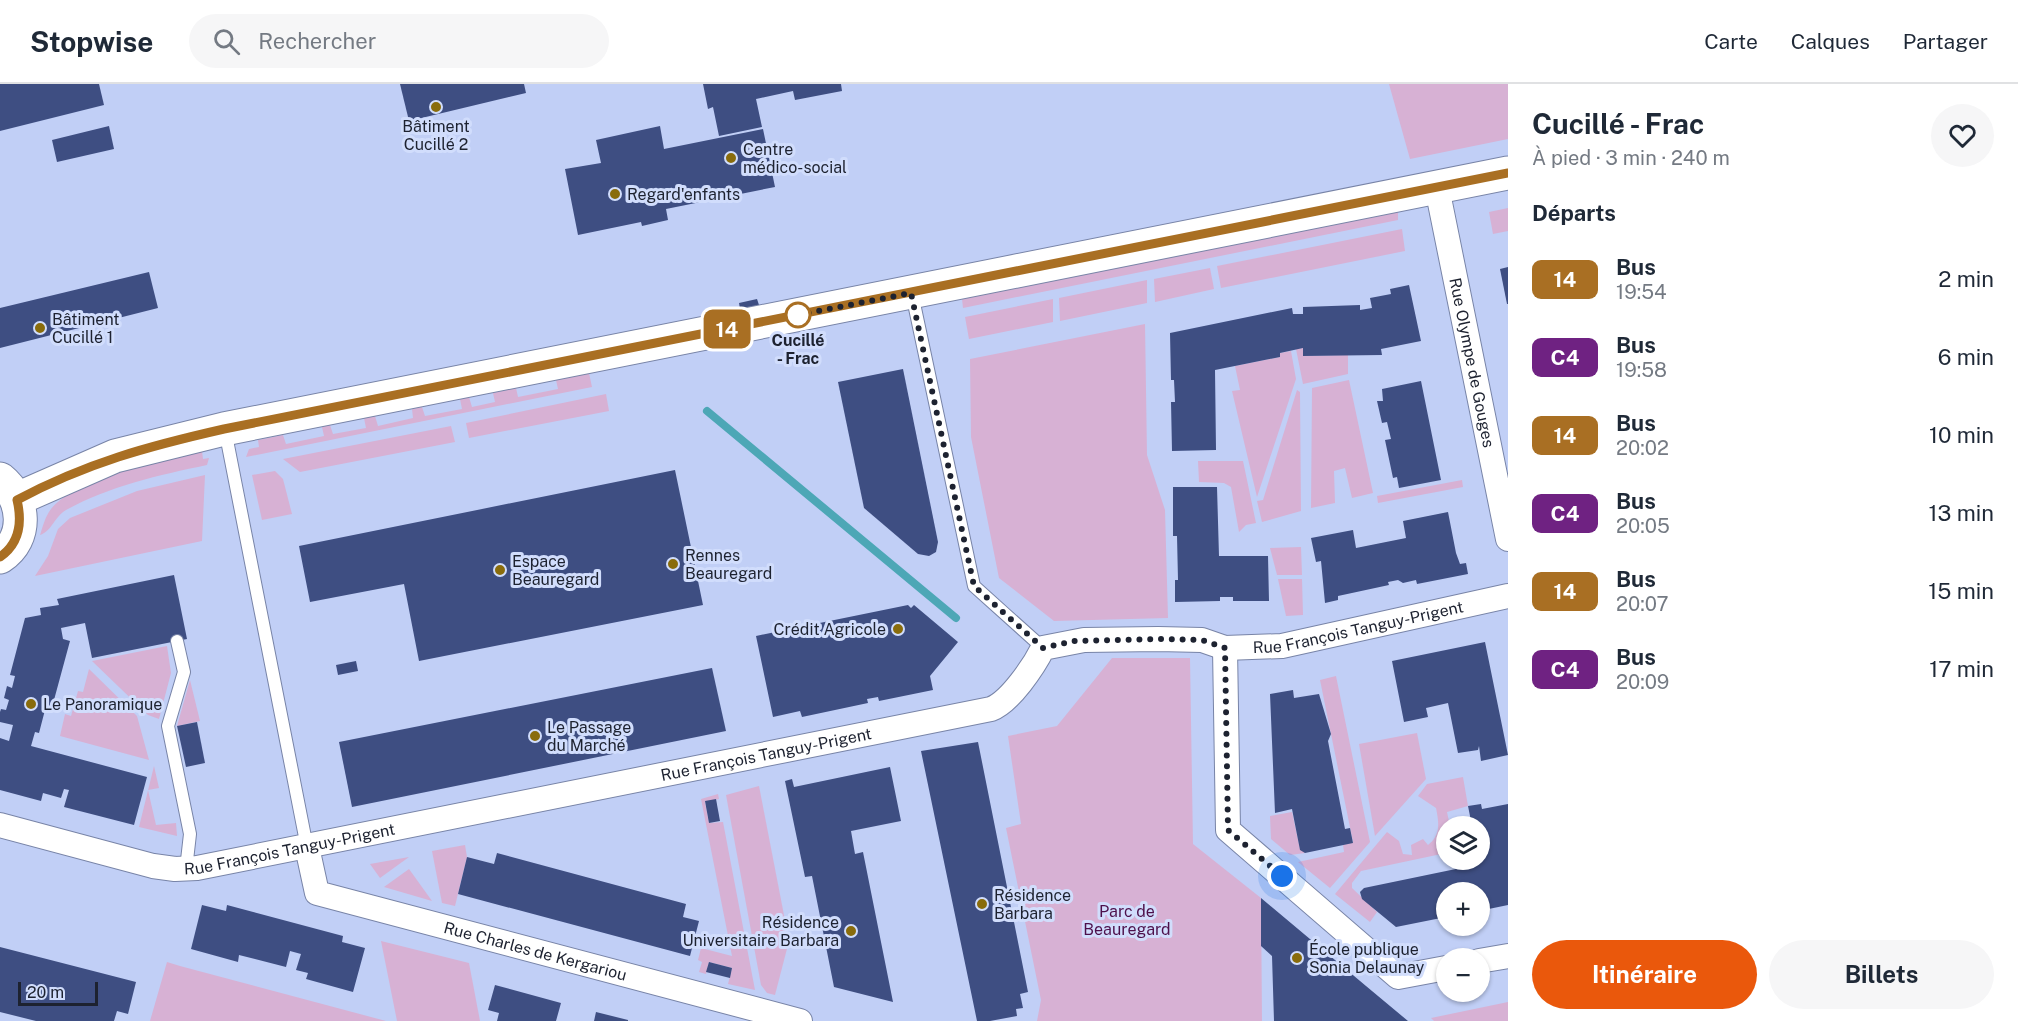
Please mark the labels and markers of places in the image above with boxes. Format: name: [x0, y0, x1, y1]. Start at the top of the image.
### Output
marker: Bâtiment Cucillé 2: [429, 100, 443, 114]
place label: Bâtiment Cucillé 2: [402, 117, 470, 154]
place label: Centre médico-social: [743, 140, 847, 177]
marker: Centre médico-social: [724, 151, 738, 165]
place label: Regard'enfants: [627, 185, 740, 204]
marker: Regard'enfants: [608, 187, 622, 201]
marker: Cucillé - Frac: [785, 302, 811, 328]
place label: Bâtiment Cucillé 1: [52, 310, 120, 347]
marker: Bâtiment Cucillé 1: [33, 321, 47, 335]
place label: Cucillé - Frac: [771, 331, 825, 368]
place label: Rennes Beauregard: [685, 546, 772, 583]
place label: Espace Beauregard: [512, 552, 599, 589]
marker: Rennes Beauregard: [666, 557, 680, 571]
marker: Espace Beauregard: [493, 563, 507, 577]
place label: Crédit Agricole: [774, 620, 886, 639]
marker: Crédit Agricole: [891, 622, 905, 636]
place label: Le Panoramique: [43, 695, 162, 714]
marker: Le Panoramique: [24, 697, 38, 711]
place label: Le Passage du Marché: [547, 718, 631, 755]
marker: Le Passage du Marché: [528, 729, 542, 743]
place label: Résidence Barbara: [994, 886, 1071, 923]
marker: Résidence Barbara: [975, 897, 989, 911]
place label: Résidence Universitaire Barbara: [682, 913, 839, 950]
marker: Résidence Universitaire Barbara: [844, 924, 858, 938]
place label: École publique Sonia Delaunay: [1309, 939, 1425, 977]
marker: École publique Sonia Delaunay: [1290, 951, 1304, 965]

